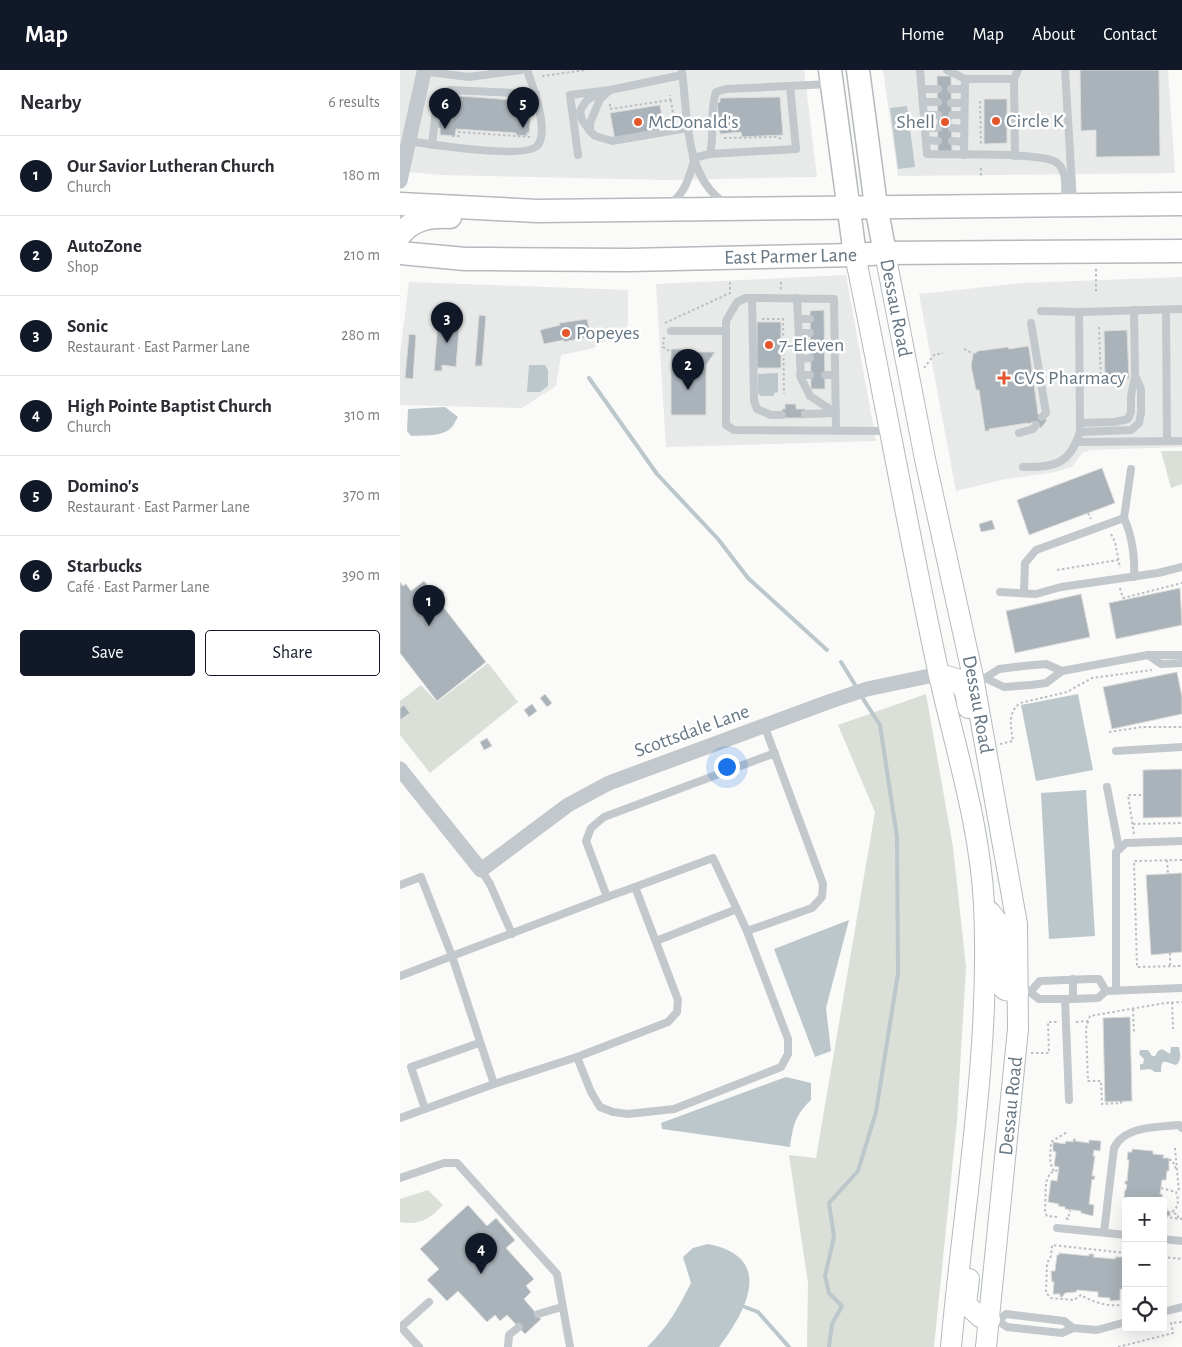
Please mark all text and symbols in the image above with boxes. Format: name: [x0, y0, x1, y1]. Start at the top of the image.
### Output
text: Map: [25, 23, 68, 47]
text: Home: [901, 26, 944, 44]
text: Map: [972, 26, 1004, 44]
text: About: [1032, 26, 1075, 44]
text: Contact: [1103, 26, 1157, 44]
pin: 5: [507, 87, 539, 128]
pin: 6: [429, 88, 461, 129]
text: Nearby: [20, 92, 81, 113]
text: 6 results: [328, 94, 380, 110]
place label: Circle K: [1006, 111, 1064, 131]
place label: McDonald's: [648, 112, 739, 132]
place label: Shell: [896, 112, 935, 132]
marker: Circle K: [990, 115, 1002, 127]
marker: McDonald's: [632, 116, 644, 128]
marker: Shell: [939, 116, 951, 128]
text: Our Savior Lutheran Church: [67, 157, 275, 176]
text: 1: [33, 167, 39, 183]
text: 180 m: [343, 167, 380, 183]
text: Church: [67, 179, 111, 195]
text: AutoZone: [67, 237, 142, 256]
street label: East Parmer Lane: [724, 245, 857, 268]
text: 2: [32, 247, 40, 263]
text: 210 m: [343, 247, 380, 263]
street label: Dessau Road: [876, 257, 915, 359]
text: Shop: [67, 259, 99, 275]
pin: 3: [431, 302, 463, 343]
text: Sonic: [67, 317, 108, 336]
place label: Popeyes: [576, 323, 640, 343]
text: 3: [33, 327, 39, 343]
text: 280 m: [341, 327, 380, 343]
marker: Popeyes: [560, 327, 572, 339]
place label: 7-Eleven: [779, 335, 844, 355]
text: Restaurant · East Parmer Lane: [67, 339, 250, 355]
marker: 7-Eleven: [763, 339, 775, 351]
pin: 2: [672, 349, 704, 390]
place label: CVS Pharmacy: [1014, 368, 1126, 388]
marker: CVS Pharmacy: [998, 372, 1010, 384]
text: High Pointe Baptist Church: [67, 397, 272, 416]
text: 4: [32, 407, 40, 423]
text: 310 m: [344, 407, 380, 423]
text: Church: [67, 419, 111, 435]
text: Domino's: [67, 477, 139, 496]
text: 5: [33, 487, 39, 503]
text: 370 m: [343, 487, 380, 503]
text: Restaurant · East Parmer Lane: [67, 499, 250, 515]
text: Starbucks: [67, 557, 142, 576]
text: 6: [32, 567, 40, 583]
text: 390 m: [342, 567, 380, 583]
text: Café · East Parmer Lane: [67, 579, 210, 595]
pin: 1: [413, 585, 445, 626]
button: Save: [20, 630, 195, 676]
button: Share: [205, 630, 380, 676]
street label: Dessau Road: [959, 654, 996, 755]
street label: Scottsdale Lane: [632, 701, 752, 761]
your location: [714, 754, 740, 780]
street label: Dessau Road: [996, 1055, 1026, 1157]
map controls: [1122, 1197, 1167, 1332]
button: +: [1122, 1197, 1167, 1242]
pin: 4: [465, 1233, 497, 1274]
button: −: [1122, 1242, 1167, 1287]
button: locate: [1122, 1287, 1167, 1332]

